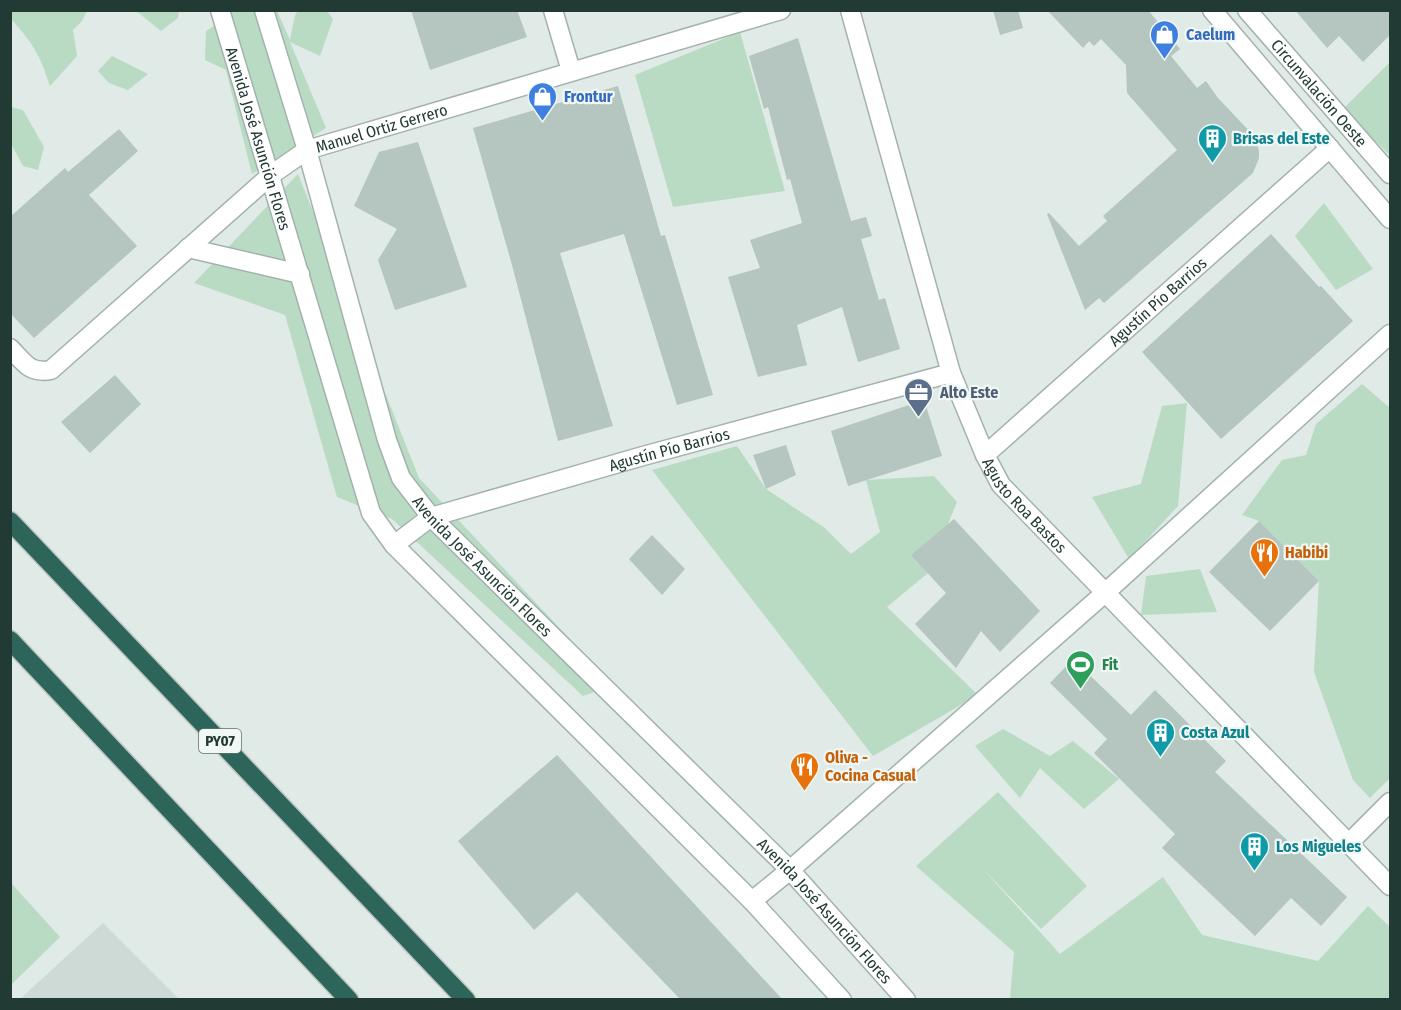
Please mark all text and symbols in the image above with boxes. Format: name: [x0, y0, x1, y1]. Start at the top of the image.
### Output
shop icon: Caelum: [1149, 18, 1181, 60]
place label: Caelum: [1186, 25, 1235, 44]
street label: Circunvalación Oeste: [1267, 35, 1371, 151]
street label: Avenida José Asunción Flores: [222, 44, 295, 232]
shop icon: Frontur: [527, 80, 559, 122]
place label: Frontur: [564, 87, 613, 106]
street label: Manuel Ortiz Gerrero: [313, 100, 449, 156]
building icon: Brisas del Este: [1196, 122, 1228, 164]
place label: Brisas del Este: [1233, 129, 1330, 148]
street label: Agustín Pío Barrios: [1105, 253, 1210, 350]
office icon: Alto Este: [903, 376, 935, 418]
place label: Alto Este: [939, 383, 998, 402]
street label: Agustín Pío Barrios: [607, 424, 732, 475]
street label: Agusto Roa Bastos: [979, 454, 1071, 557]
street label: Avenida José Asunción Flores: [409, 492, 556, 640]
restaurant icon: Habibi: [1248, 536, 1280, 578]
place label: Habibi: [1285, 543, 1328, 562]
sports icon: Fit: [1065, 648, 1097, 690]
place label: Fit: [1102, 655, 1119, 674]
building icon: Costa Azul: [1144, 716, 1176, 758]
place label: Costa Azul: [1181, 723, 1250, 742]
road number: PY07: [199, 729, 241, 753]
place label: Oliva - Cocina Casual: [825, 748, 917, 785]
restaurant icon: Oliva - Cocina Casual: [788, 750, 820, 792]
building icon: Los Migueles: [1239, 830, 1271, 872]
street label: Avenida José Asunción Flores: [754, 834, 896, 987]
place label: Los Migueles: [1276, 837, 1361, 856]

